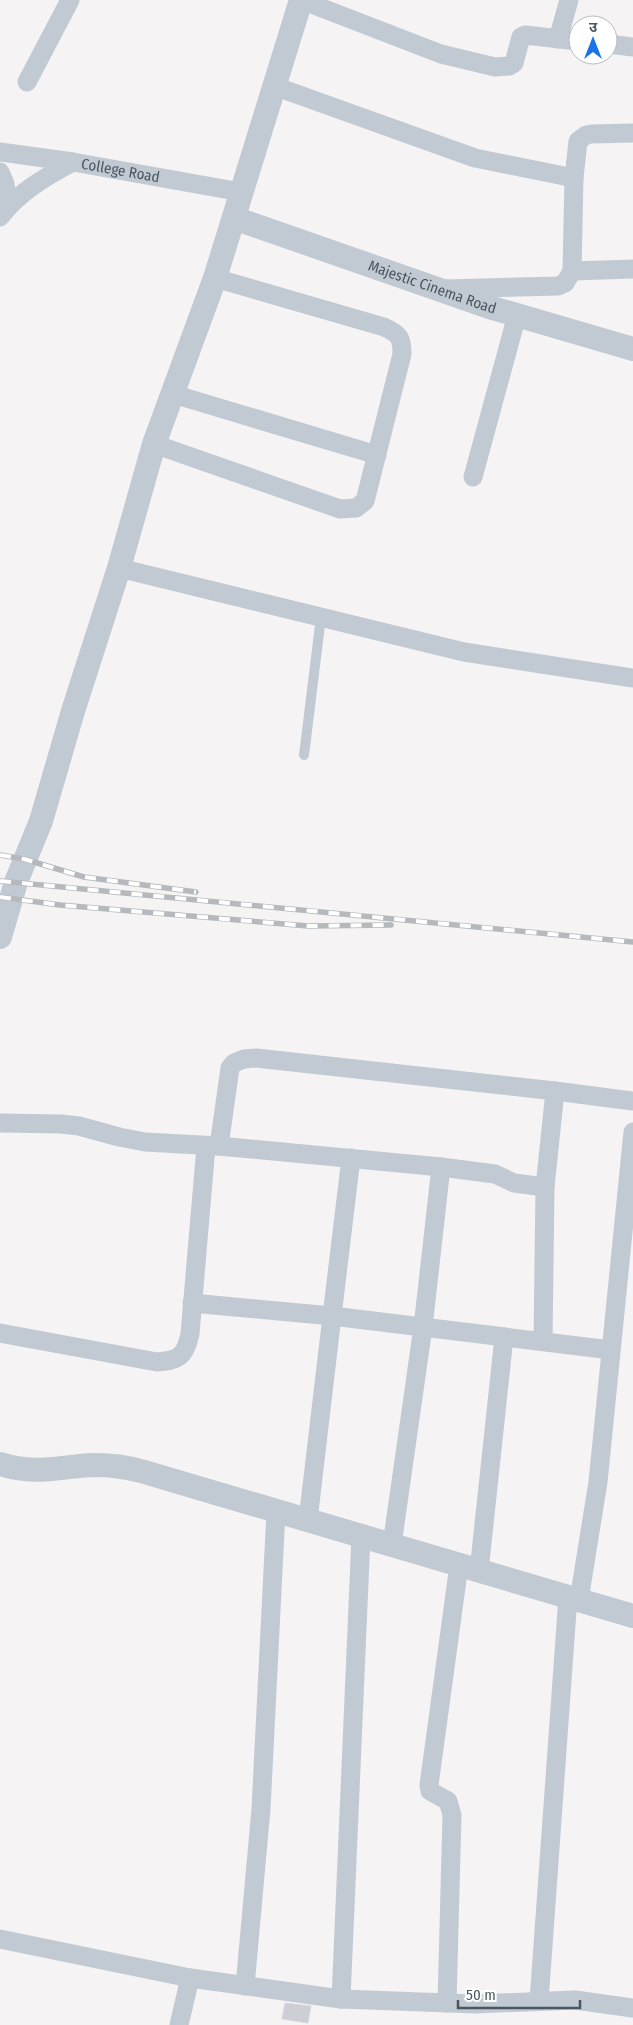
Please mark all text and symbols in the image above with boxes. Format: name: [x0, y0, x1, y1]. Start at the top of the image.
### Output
north arrow: [568, 15, 618, 65]
text: उ: [589, 19, 598, 36]
street label: College Road: [80, 155, 161, 186]
street label: Majestic Cinema Road: [366, 257, 498, 318]
scale bar: [458, 1978, 580, 2010]
text: 50 m: [466, 1986, 496, 2004]

